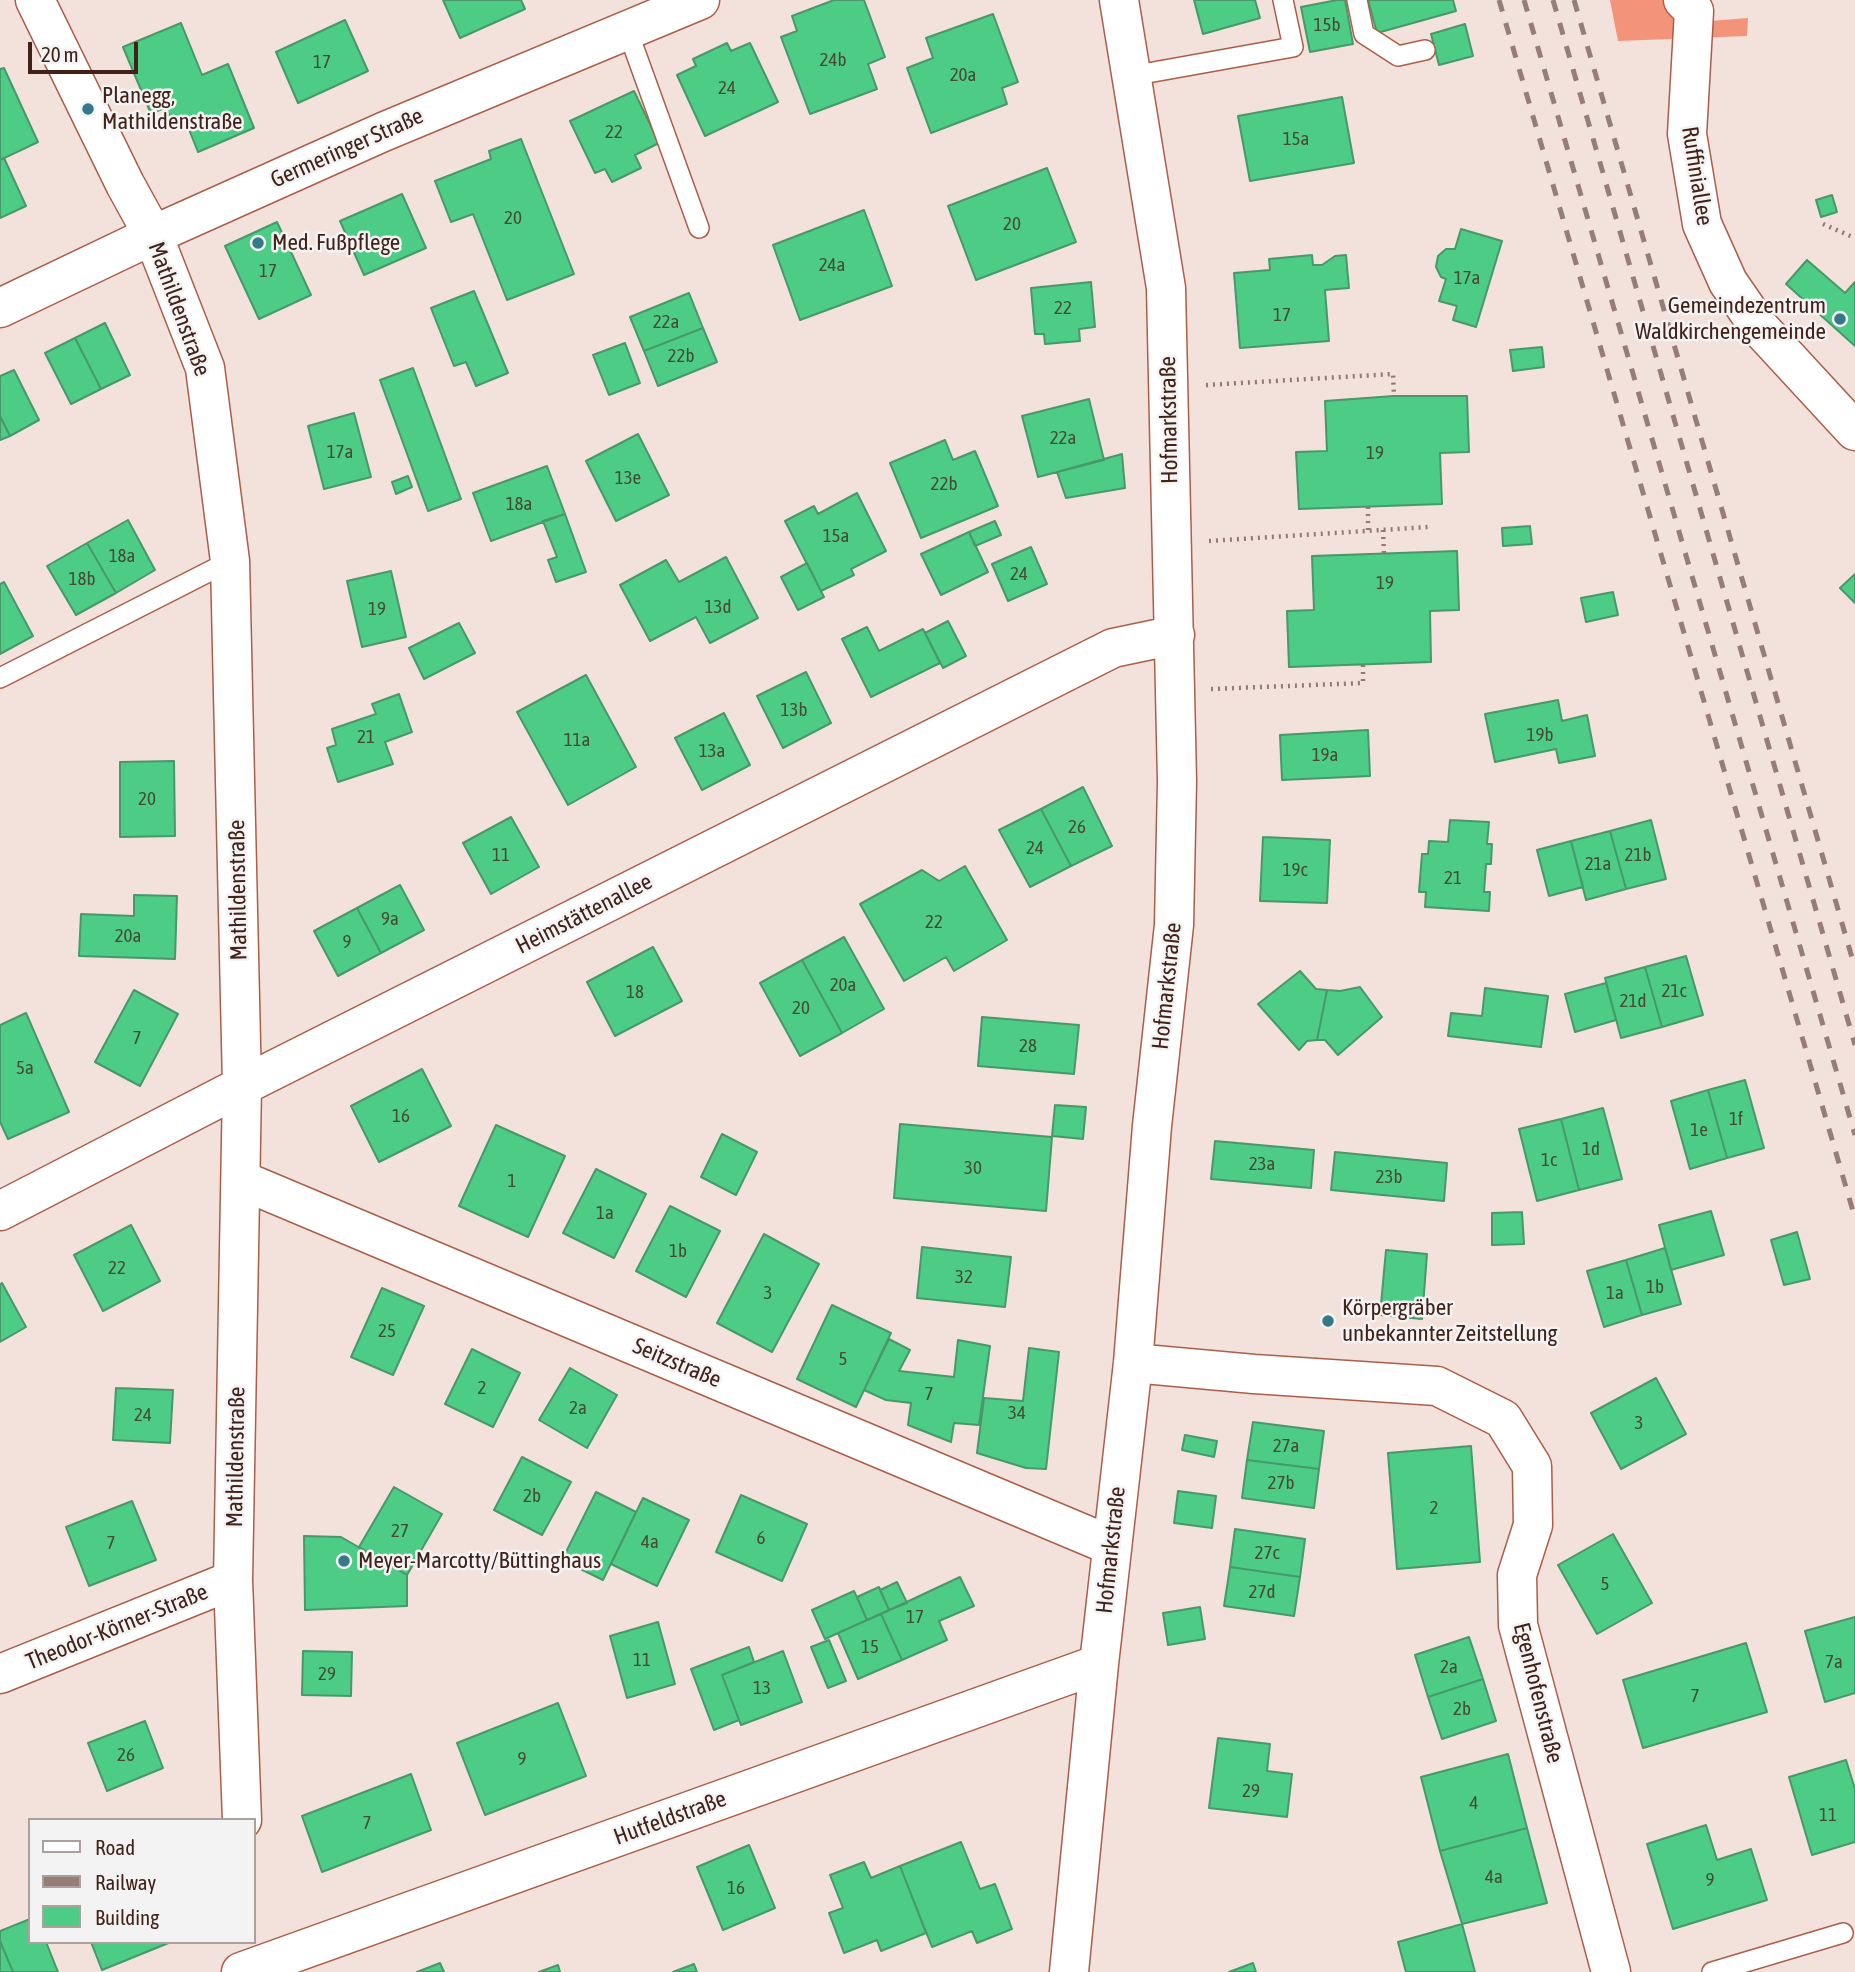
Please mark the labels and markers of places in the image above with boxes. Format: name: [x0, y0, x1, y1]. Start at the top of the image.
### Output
place label: Planegg, Mathildenstraße: [102, 82, 243, 136]
marker: Planegg, Mathildenstraße: [80, 101, 96, 117]
place label: Med. Fußpflege: [272, 229, 400, 257]
marker: Med. Fußpflege: [250, 235, 266, 251]
place label: Gemeindezentrum Waldkirchengemeinde: [1635, 292, 1826, 346]
marker: Gemeindezentrum Waldkirchengemeinde: [1832, 311, 1848, 327]
place label: Körpergräber unbekannter Zeitstellung: [1342, 1294, 1558, 1348]
marker: Körpergräber unbekannter Zeitstellung: [1320, 1313, 1336, 1329]
place label: Meyer-Marcotty/Büttinghaus: [358, 1547, 601, 1575]
marker: Meyer-Marcotty/Büttinghaus: [336, 1553, 352, 1569]

